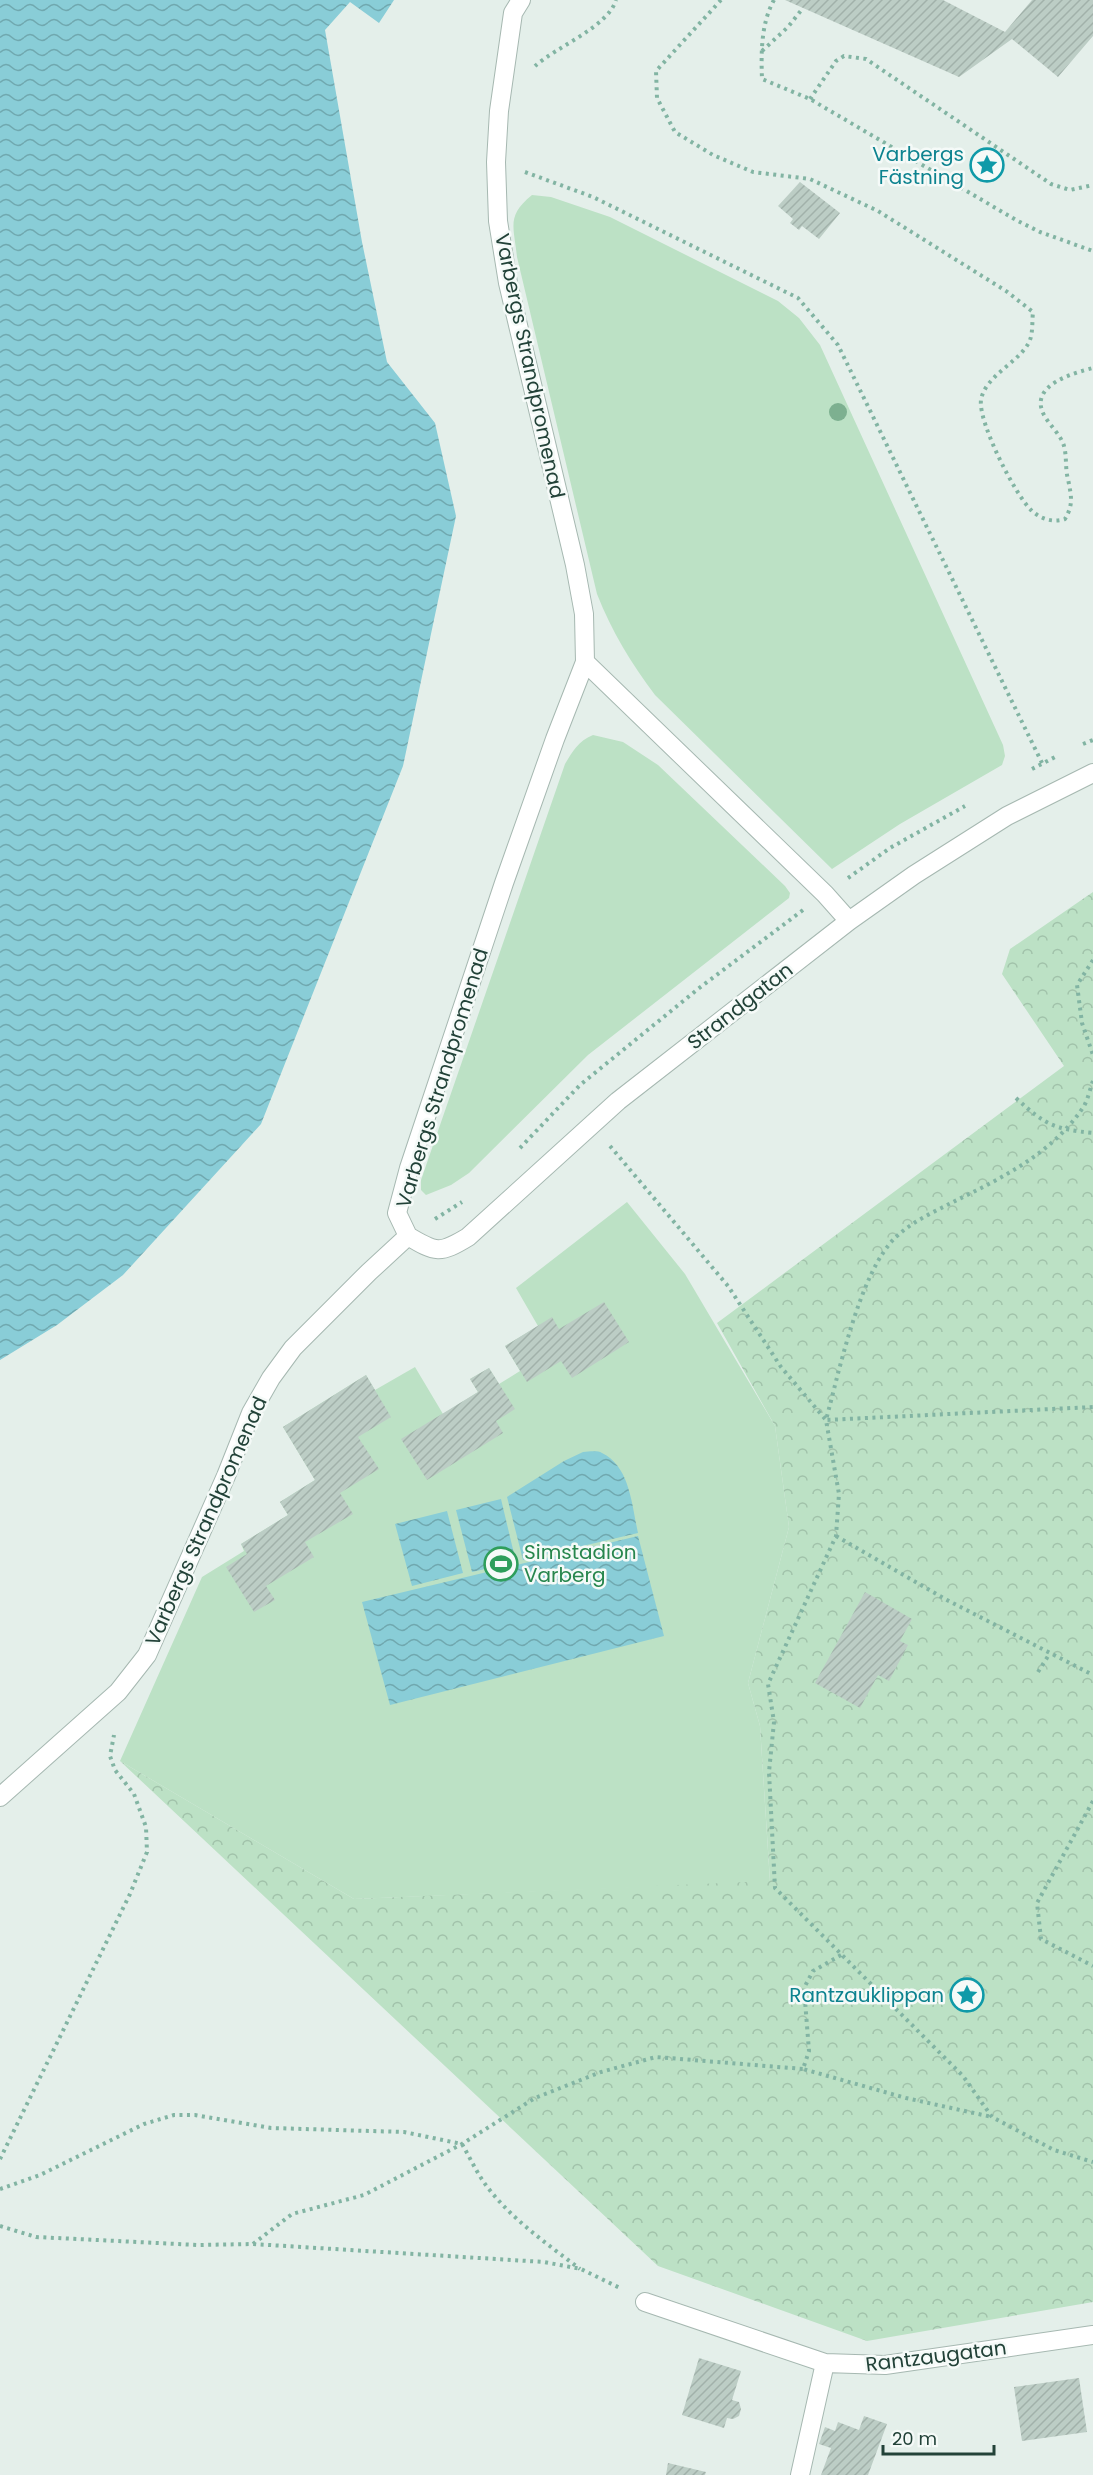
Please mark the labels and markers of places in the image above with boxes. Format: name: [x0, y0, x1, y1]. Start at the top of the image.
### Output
place label: Varbergs Fästning: [872, 140, 964, 191]
place icon: Varbergs Fästning: [969, 147, 1005, 183]
place label: Simstadion Varberg: [524, 1538, 637, 1589]
sports icon: Simstadion Varberg: [483, 1546, 519, 1582]
place icon: Rantzauklippan: [949, 1977, 985, 2013]
place label: Rantzauklippan: [789, 1981, 944, 2009]

